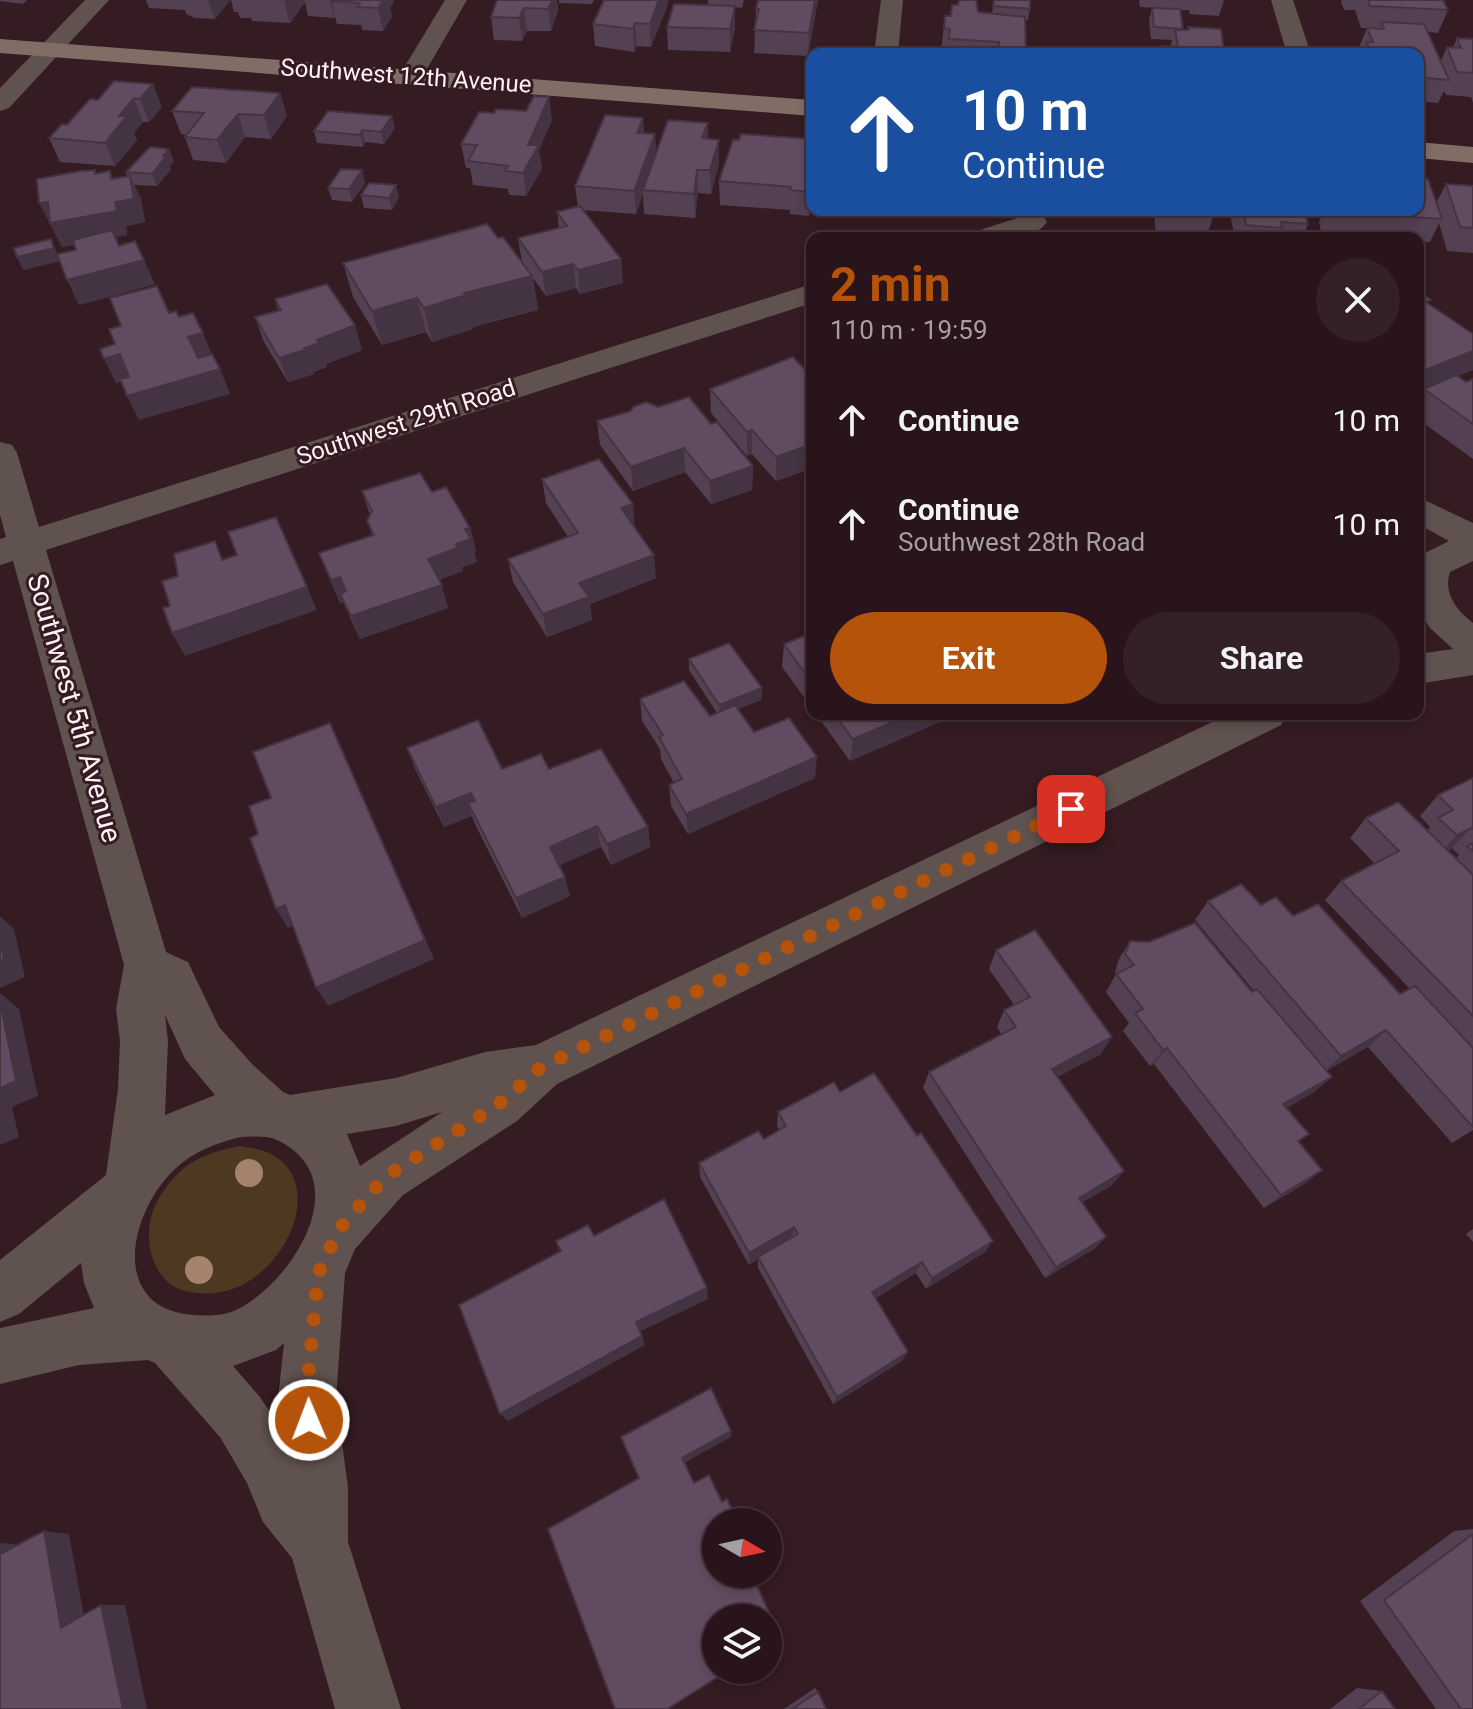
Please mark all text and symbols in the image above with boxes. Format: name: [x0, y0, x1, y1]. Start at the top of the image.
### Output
street label: Southwest 12th Avenue: [279, 53, 533, 99]
text: 10 m: [962, 78, 1089, 144]
icon: ahead: [830, 80, 934, 184]
text: Continue: [962, 145, 1105, 187]
text: 2 min: [830, 256, 951, 313]
button: close: [1316, 258, 1400, 342]
text: 110 m · 19:59: [830, 315, 988, 345]
street label: Southwest 29th Road: [293, 373, 519, 471]
icon: ahead: [830, 398, 874, 442]
text: Continue: [898, 403, 1019, 438]
text: 10 m: [1333, 403, 1400, 438]
text: Continue: [898, 492, 1019, 527]
icon: ahead: [830, 502, 874, 546]
text: 10 m: [1333, 507, 1400, 542]
text: Southwest 28th Road: [898, 527, 1145, 557]
street label: Southwest 5th Avenue: [20, 570, 129, 846]
button: Exit: [830, 612, 1107, 704]
button: Share: [1123, 612, 1400, 704]
pin: [1037, 775, 1105, 843]
icon: arrive: [1049, 787, 1093, 831]
position arrow: [267, 1378, 351, 1462]
north arrow: [702, 1508, 782, 1588]
map controls: [702, 1508, 782, 1684]
button: layers: [702, 1604, 782, 1684]

